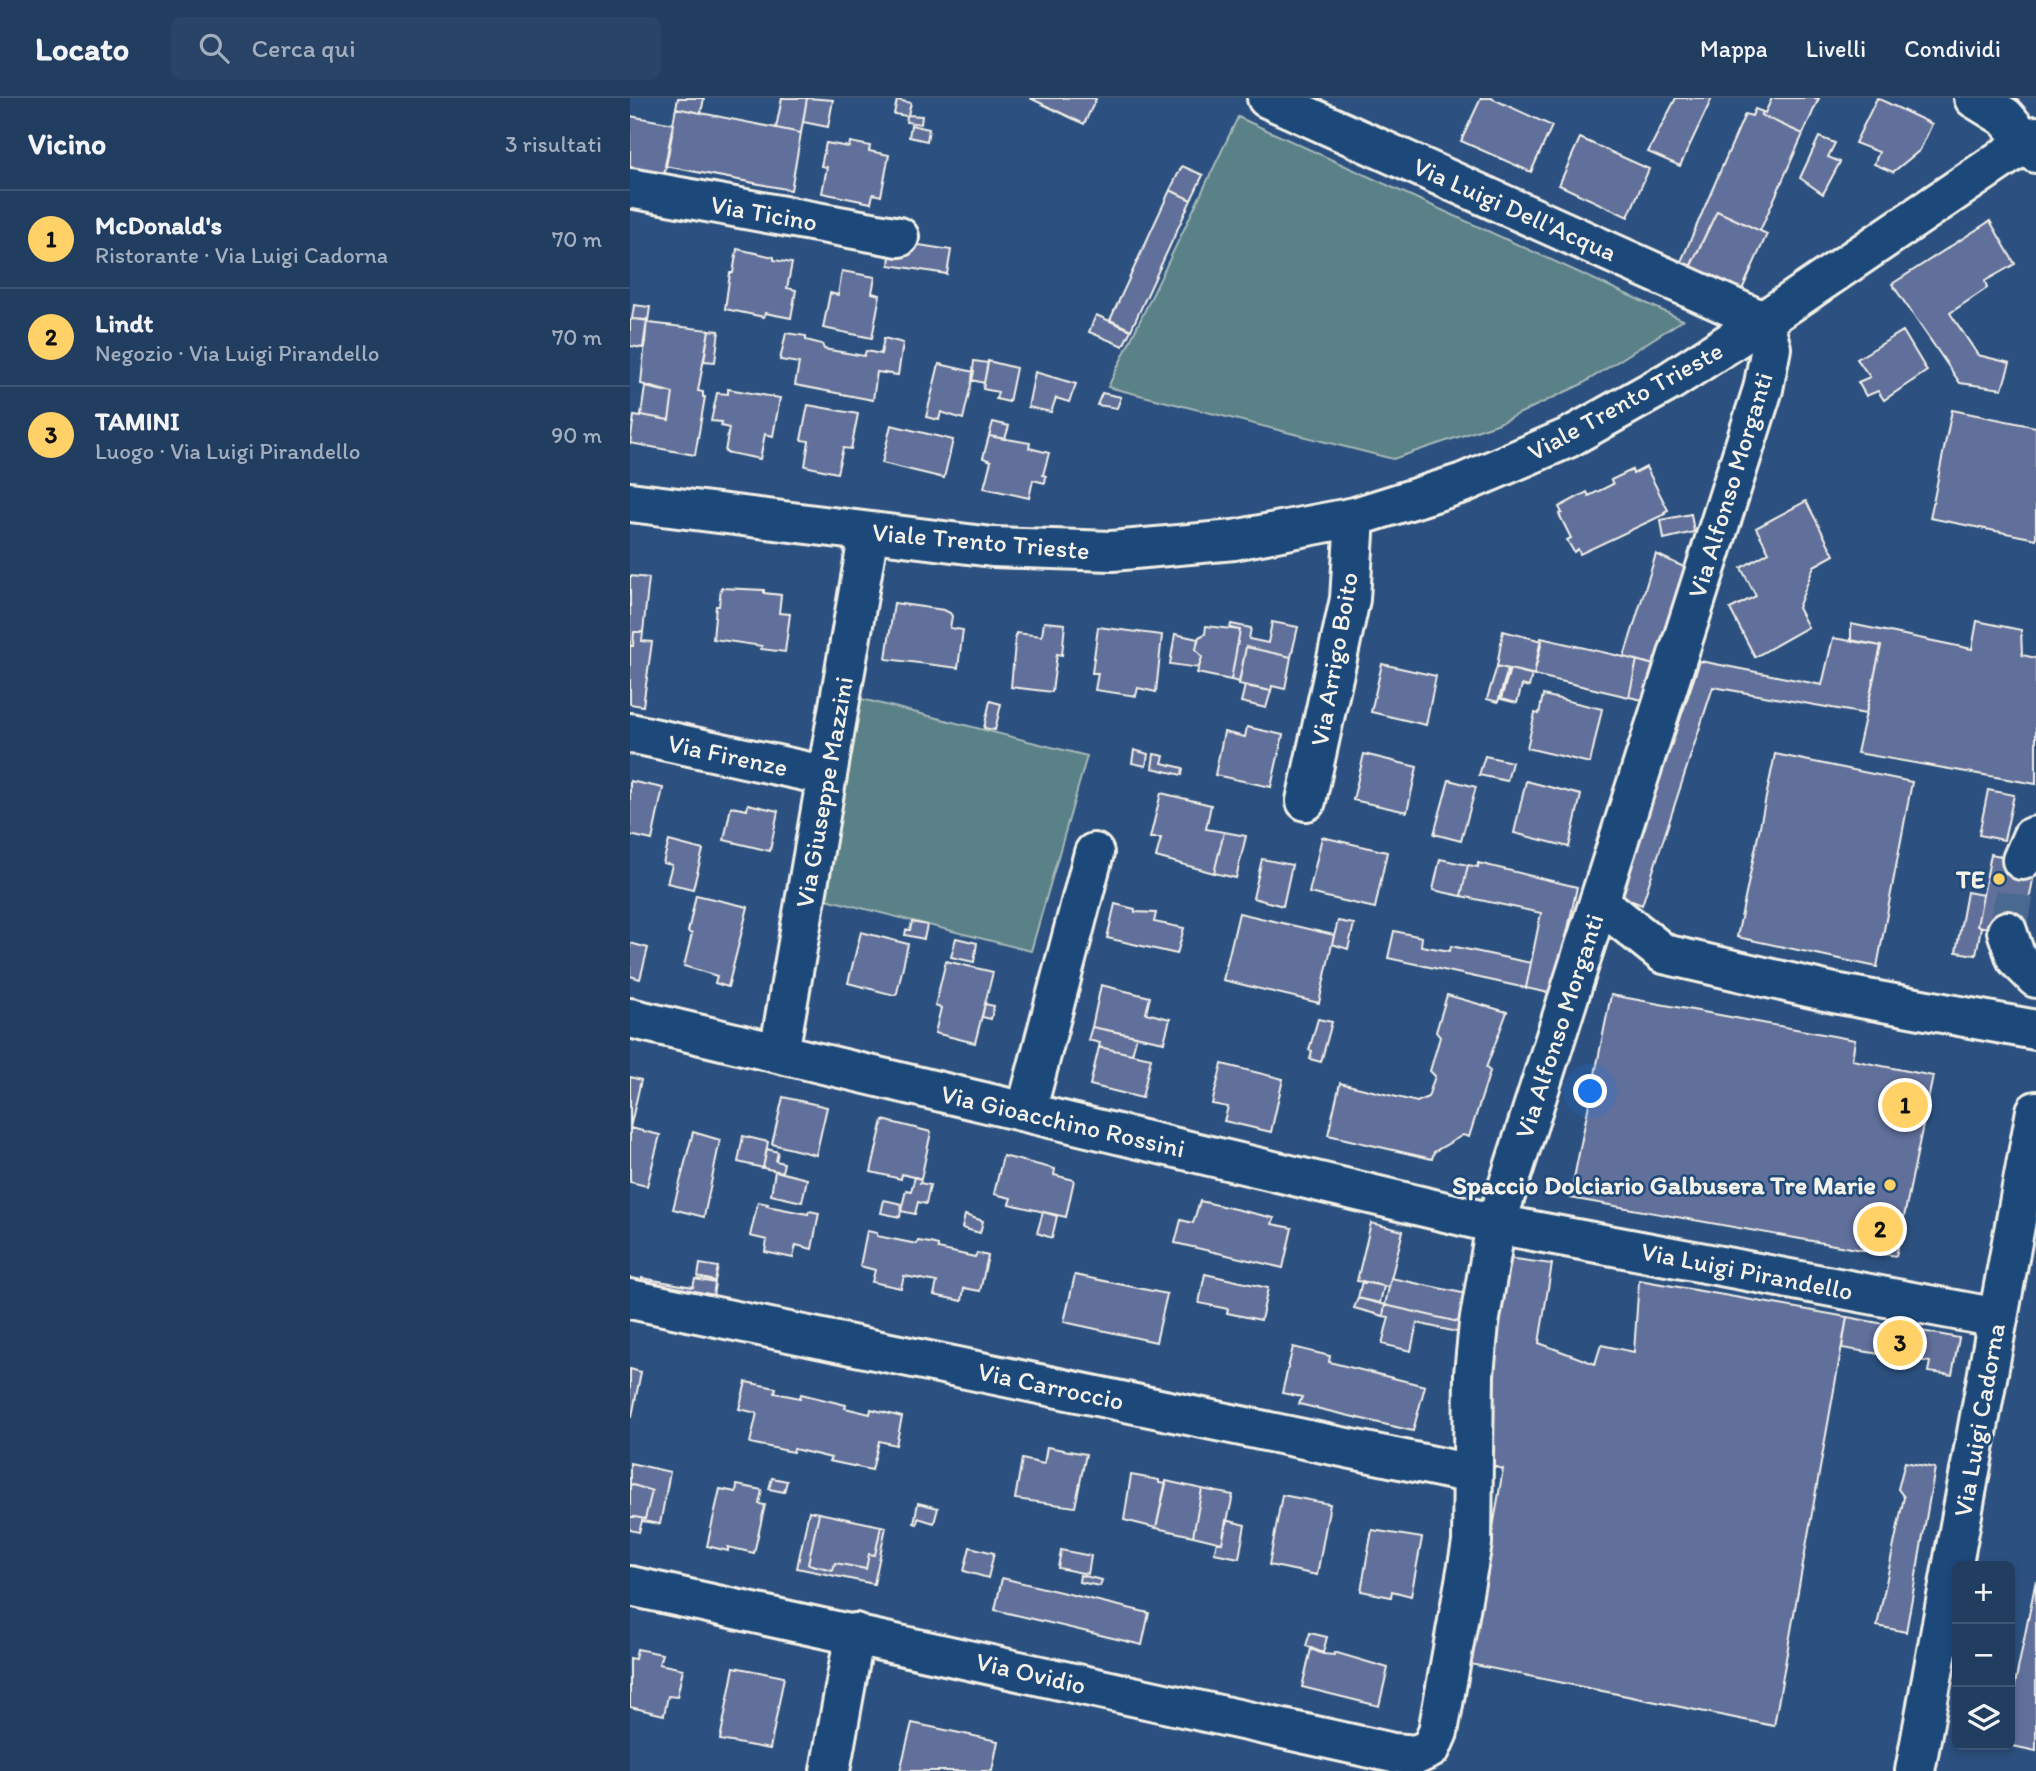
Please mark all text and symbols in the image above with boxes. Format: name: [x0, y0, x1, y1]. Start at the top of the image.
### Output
search box: [171, 17, 661, 80]
text: Locato: [35, 29, 129, 68]
icon: search: [195, 29, 233, 67]
text: Cerca qui: [251, 32, 356, 64]
text: Mappa: [1700, 34, 1768, 63]
text: Livelli: [1806, 34, 1866, 63]
text: Condividi: [1904, 34, 2001, 63]
text: Vicino: [28, 125, 106, 162]
text: 3 risultati: [505, 130, 602, 158]
street label: Via Luigi Dell'Acqua: [1408, 150, 1622, 268]
street label: Via Ticino: [708, 188, 820, 238]
text: McDonald's: [95, 209, 222, 241]
text: 1: [46, 225, 56, 253]
text: 70 m: [552, 225, 602, 253]
text: Ristorante · Via Luigi Cadorna: [95, 241, 388, 269]
text: Lindt: [95, 307, 153, 339]
text: 2: [45, 323, 57, 351]
text: 70 m: [552, 323, 602, 351]
street label: Viale Trento Trieste: [1522, 334, 1728, 468]
text: Negozio · Via Luigi Pirandello: [95, 339, 379, 367]
street label: Via Alfonso Morganti: [1680, 368, 1780, 602]
text: TAMINI: [95, 405, 180, 437]
text: 3: [45, 421, 57, 449]
text: 90 m: [551, 421, 602, 449]
text: Luogo · Via Luigi Pirandello: [95, 437, 361, 465]
street label: Viale Trento Trieste: [871, 516, 1091, 566]
street label: Via Arrigo Boito: [1303, 569, 1365, 749]
street label: Via Giuseppe Mazzini: [788, 674, 860, 910]
street label: Via Firenze: [665, 727, 791, 783]
place label: TE: [1955, 863, 1985, 895]
marker: TE: [1991, 871, 2007, 887]
street label: Via Alfonso Morganti: [1508, 910, 1610, 1142]
your location: [1573, 1074, 1607, 1108]
street label: Via Gioacchino Rossini: [938, 1077, 1188, 1165]
pin: 1: [1882, 1079, 1928, 1131]
place label: Spaccio Dolciario Galbusera Tre Marie: [1452, 1169, 1876, 1201]
marker: Spaccio Dolciario Galbusera Tre Marie: [1882, 1177, 1898, 1193]
pin: 2: [1857, 1203, 1903, 1255]
street label: Via Luigi Pirandello: [1638, 1235, 1856, 1307]
pin: 3: [1877, 1317, 1923, 1369]
street label: Via Luigi Cadorna: [1946, 1321, 2012, 1519]
street label: Via Carroccio: [975, 1355, 1127, 1417]
map controls: [1952, 1561, 2015, 1750]
button: +: [1952, 1561, 2015, 1624]
button: −: [1952, 1624, 2015, 1687]
street label: Via Ovidio: [973, 1645, 1089, 1701]
button: layers: [1952, 1687, 2015, 1750]

